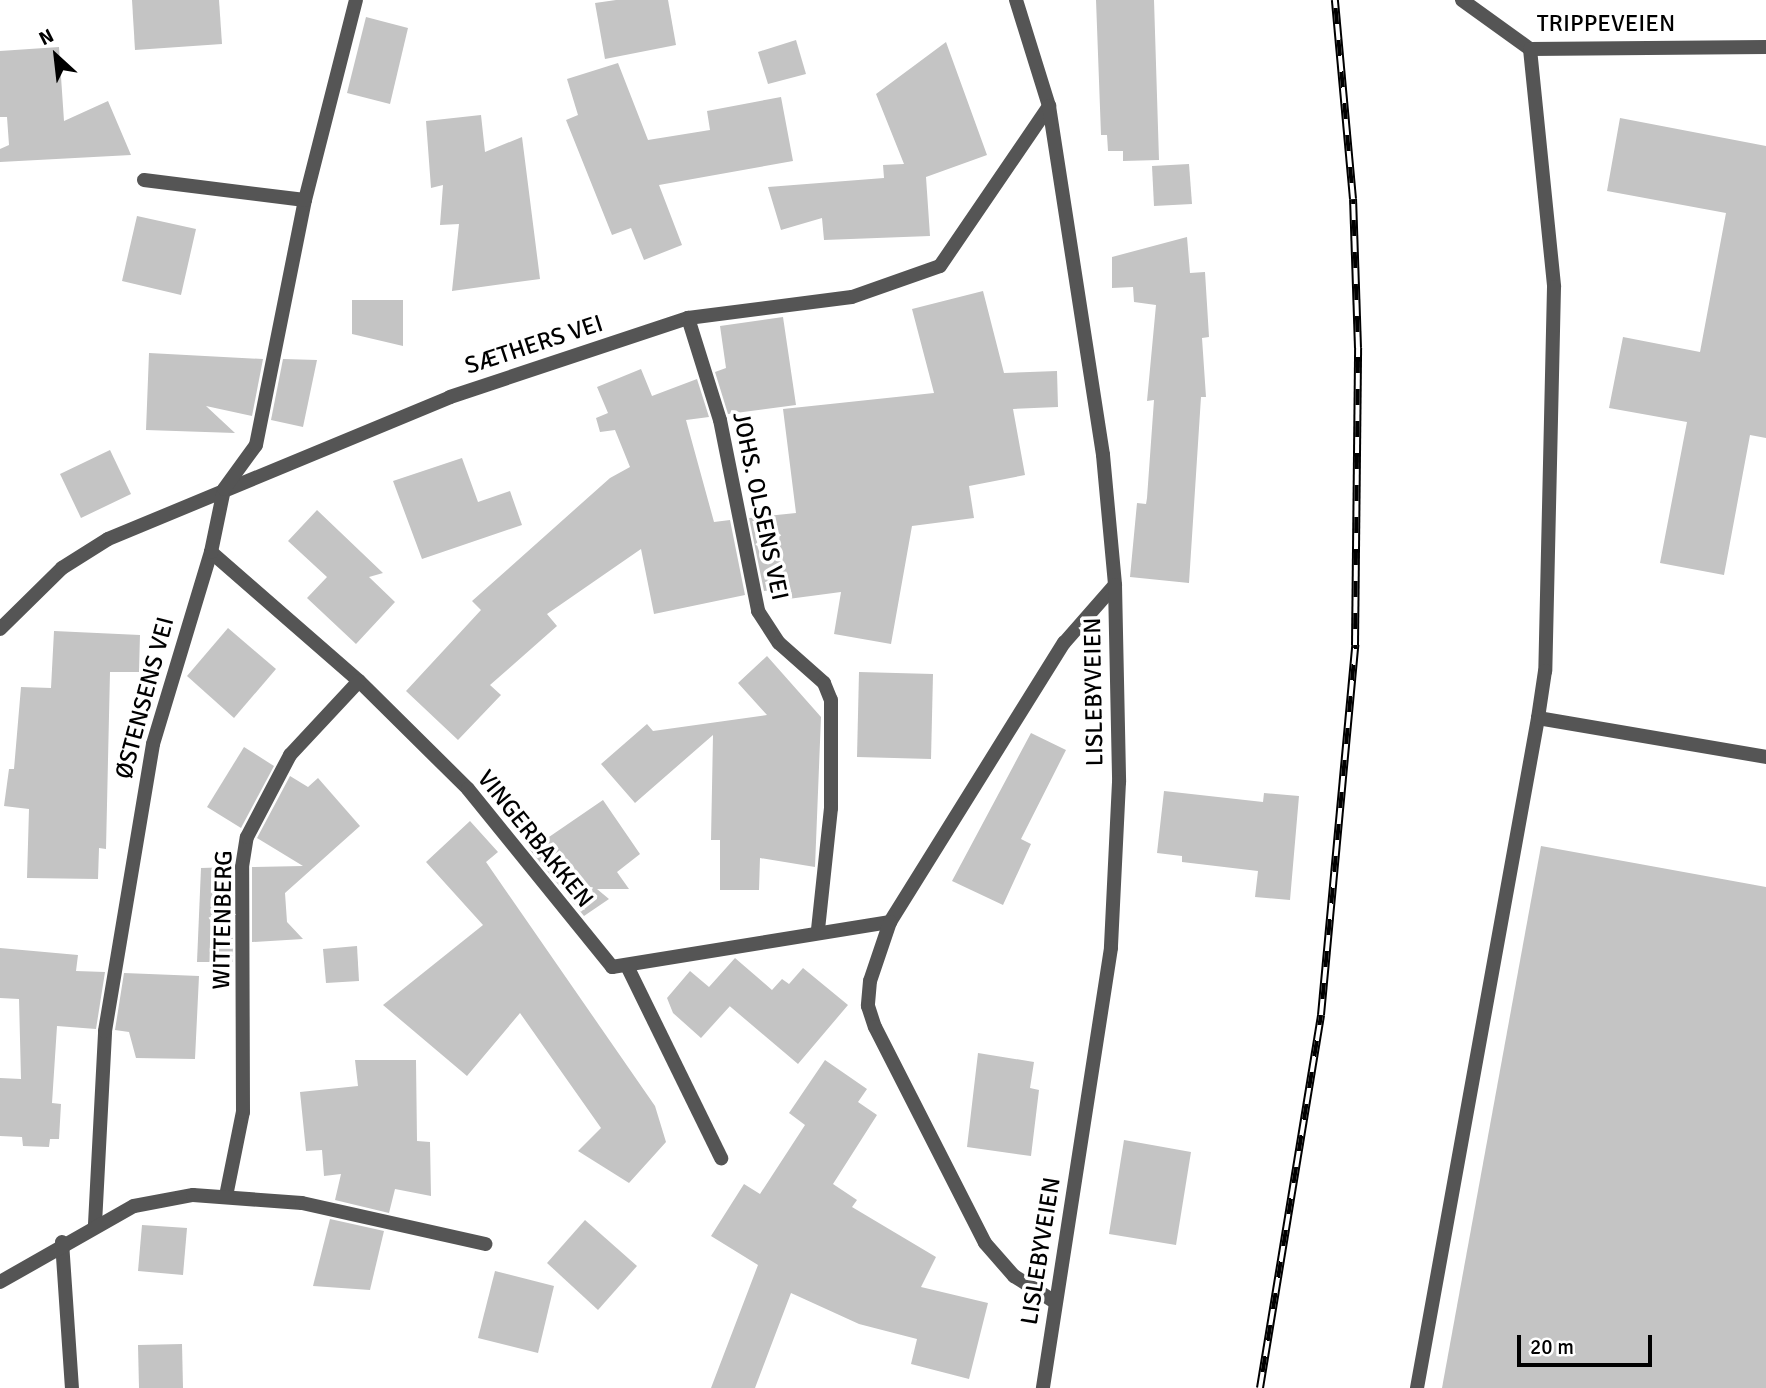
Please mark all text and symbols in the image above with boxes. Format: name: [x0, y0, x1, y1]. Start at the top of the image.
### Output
street label: TRIPPEVEIEN: [1537, 10, 1675, 38]
north arrow: [21, 21, 91, 91]
text: N: [35, 24, 58, 51]
street label: SÆTHERS VEI: [461, 309, 607, 381]
street label: JOHS. OLSENS VEI: [726, 409, 794, 603]
street label: ØSTENSENS VEI: [110, 614, 180, 782]
street label: LISLEBYVEIEN: [1078, 617, 1110, 767]
street label: VINGERBAKKEN: [471, 765, 599, 913]
street label: WITTENBERG: [207, 850, 239, 990]
street label: LISLEBYVEIEN: [1015, 1175, 1067, 1327]
scale bar: [1521, 1322, 1656, 1366]
text: 20 m: [1530, 1334, 1574, 1360]

